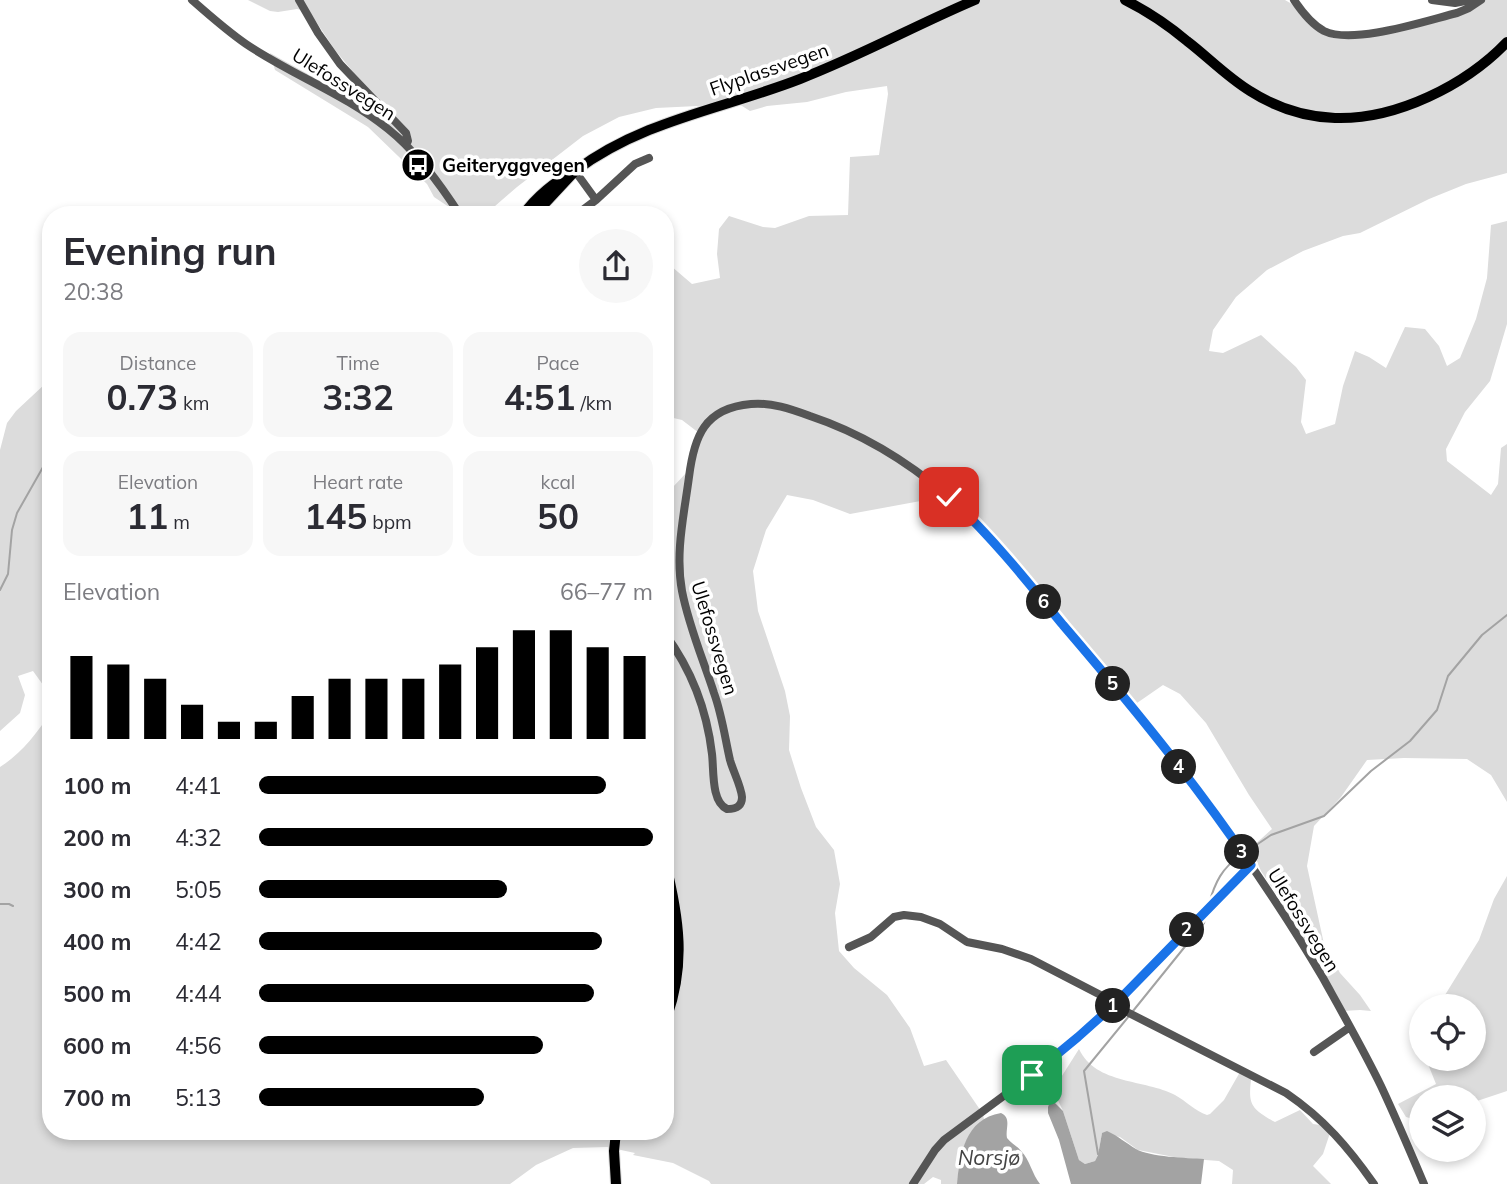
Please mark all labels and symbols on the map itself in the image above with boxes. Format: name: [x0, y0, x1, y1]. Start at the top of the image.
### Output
street label: Flyplassvegen: [706, 37, 832, 101]
street label: Ulefossvegen: [288, 43, 400, 125]
bus stop icon: Geiteryggvegen: [399, 146, 437, 184]
place label: Geiteryggvegen: [442, 153, 585, 177]
pin: [919, 467, 979, 527]
street label: Ulefossvegen: [686, 578, 744, 698]
pin: 6: [1026, 584, 1062, 620]
pin: 5: [1096, 666, 1130, 702]
pin: 4: [1162, 750, 1196, 784]
pin: 3: [1224, 834, 1260, 870]
street label: Ulefossvegen: [1263, 864, 1345, 976]
pin: 2: [1170, 912, 1204, 948]
pin: 1: [1096, 988, 1130, 1024]
pin: [1002, 1045, 1062, 1105]
water label: Norsjø: [958, 1144, 1020, 1170]

